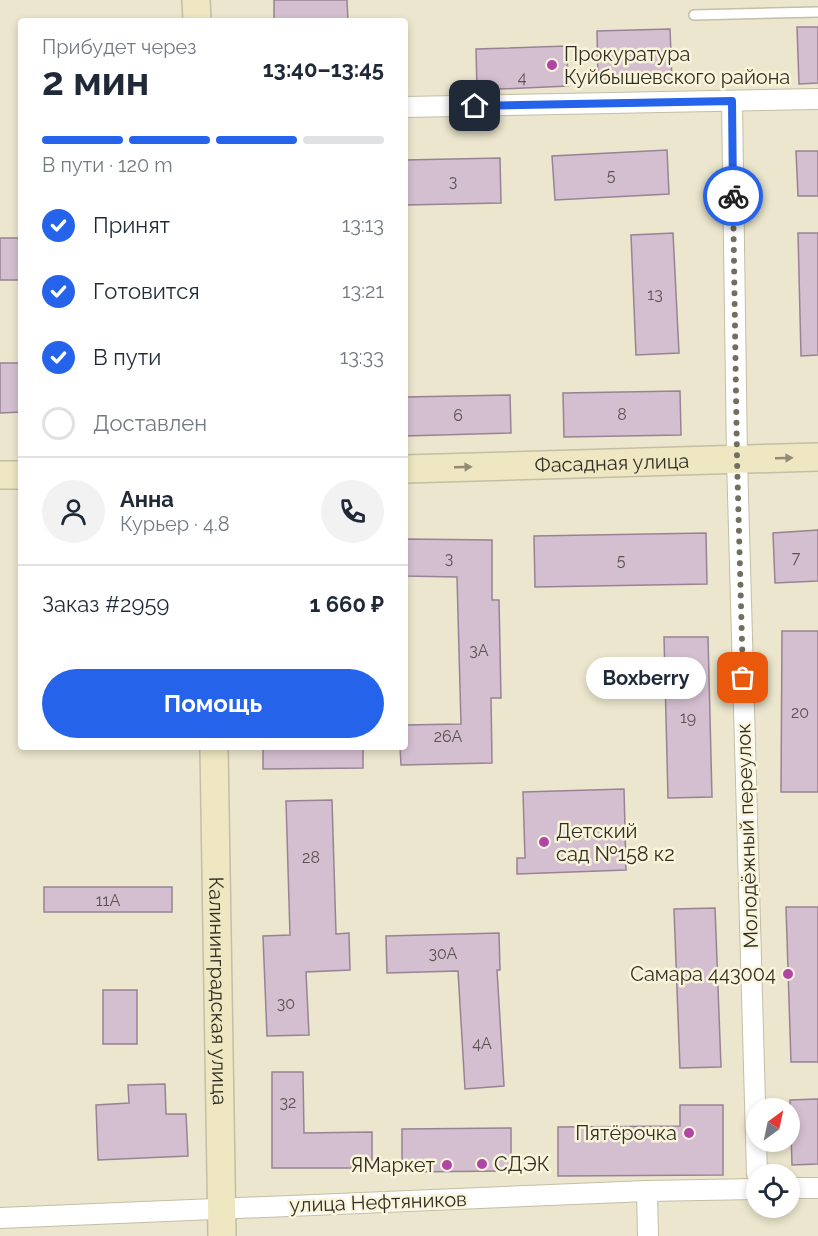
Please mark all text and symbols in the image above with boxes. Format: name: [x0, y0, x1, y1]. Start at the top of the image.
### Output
text: Прибудет через: [42, 35, 196, 59]
place label: Прокуратура Куйбышевского района: [564, 42, 790, 89]
text: 13:40–13:45: [263, 56, 384, 82]
text: 2 мин: [42, 58, 149, 104]
marker: Прокуратура Куйбышевского района: [545, 58, 559, 72]
house number: 4: [518, 68, 527, 87]
pin: [449, 80, 500, 131]
icon: home: [458, 89, 491, 122]
text: В пути · 120 m: [42, 153, 173, 177]
house number: 5: [607, 166, 616, 185]
courier: [703, 166, 763, 226]
house number: 3: [449, 172, 457, 191]
icon: bike: [717, 180, 750, 213]
icon: check: [42, 209, 75, 242]
text: Принят: [93, 212, 170, 238]
text: 13:13: [342, 213, 384, 237]
icon: check: [42, 275, 75, 308]
text: Готовится: [93, 278, 200, 304]
text: 13:21: [342, 279, 384, 303]
house number: 13: [647, 285, 663, 304]
icon: check: [42, 341, 75, 374]
text: В пути: [93, 344, 161, 370]
text: 13:33: [340, 345, 384, 369]
house number: 8: [617, 405, 627, 424]
house number: 6: [453, 406, 463, 425]
text: Доставлен: [93, 410, 207, 436]
street label: Фасадная улица: [534, 449, 690, 477]
one-way arrow: [775, 453, 794, 463]
one-way arrow: [454, 462, 473, 472]
button: person: [42, 480, 105, 543]
button: phone: [321, 480, 384, 543]
text: Анна: [120, 486, 174, 512]
text: Курьер · 4.8: [120, 512, 230, 536]
house number: 7: [792, 548, 801, 567]
house number: 3: [445, 549, 453, 568]
house number: 5: [617, 551, 626, 570]
text: Заказ #2959: [42, 591, 169, 617]
text: 1 660 ₽: [310, 591, 384, 617]
house number: 3А: [469, 641, 489, 660]
pin: [717, 652, 768, 703]
callout: Boxberry: [587, 657, 707, 699]
icon: bag: [726, 661, 759, 694]
text: Boxberry: [602, 666, 690, 690]
button: Помощь: [42, 669, 384, 738]
house number: 20: [791, 703, 809, 722]
house number: 19: [680, 708, 696, 727]
street label: Молодёжный переулок: [731, 723, 763, 949]
house number: 26А: [434, 727, 462, 746]
place label: Детский сад №158 к2: [556, 819, 675, 866]
marker: Детский сад №158 к2: [537, 835, 551, 849]
house number: 28: [302, 848, 320, 867]
street label: Калининградская улица: [204, 876, 232, 1106]
house number: 11А: [96, 891, 120, 910]
house number: 30А: [429, 944, 458, 963]
place label: Самара 443004: [630, 962, 776, 986]
marker: Самара 443004: [781, 967, 795, 981]
house number: 30: [277, 994, 295, 1013]
house number: 4А: [472, 1034, 492, 1053]
house number: 32: [280, 1093, 296, 1112]
north arrow: [746, 1098, 800, 1152]
map controls: [746, 1098, 800, 1218]
place label: Пятёрочка: [575, 1121, 677, 1145]
marker: Пятёрочка: [682, 1126, 696, 1140]
place label: СДЭК: [494, 1152, 550, 1176]
place label: ЯМаркет: [350, 1153, 435, 1177]
marker: СДЭК: [475, 1157, 489, 1171]
marker: ЯМаркет: [440, 1158, 454, 1172]
button: locate: [746, 1164, 800, 1218]
street label: улица Нефтяников: [289, 1187, 467, 1217]

